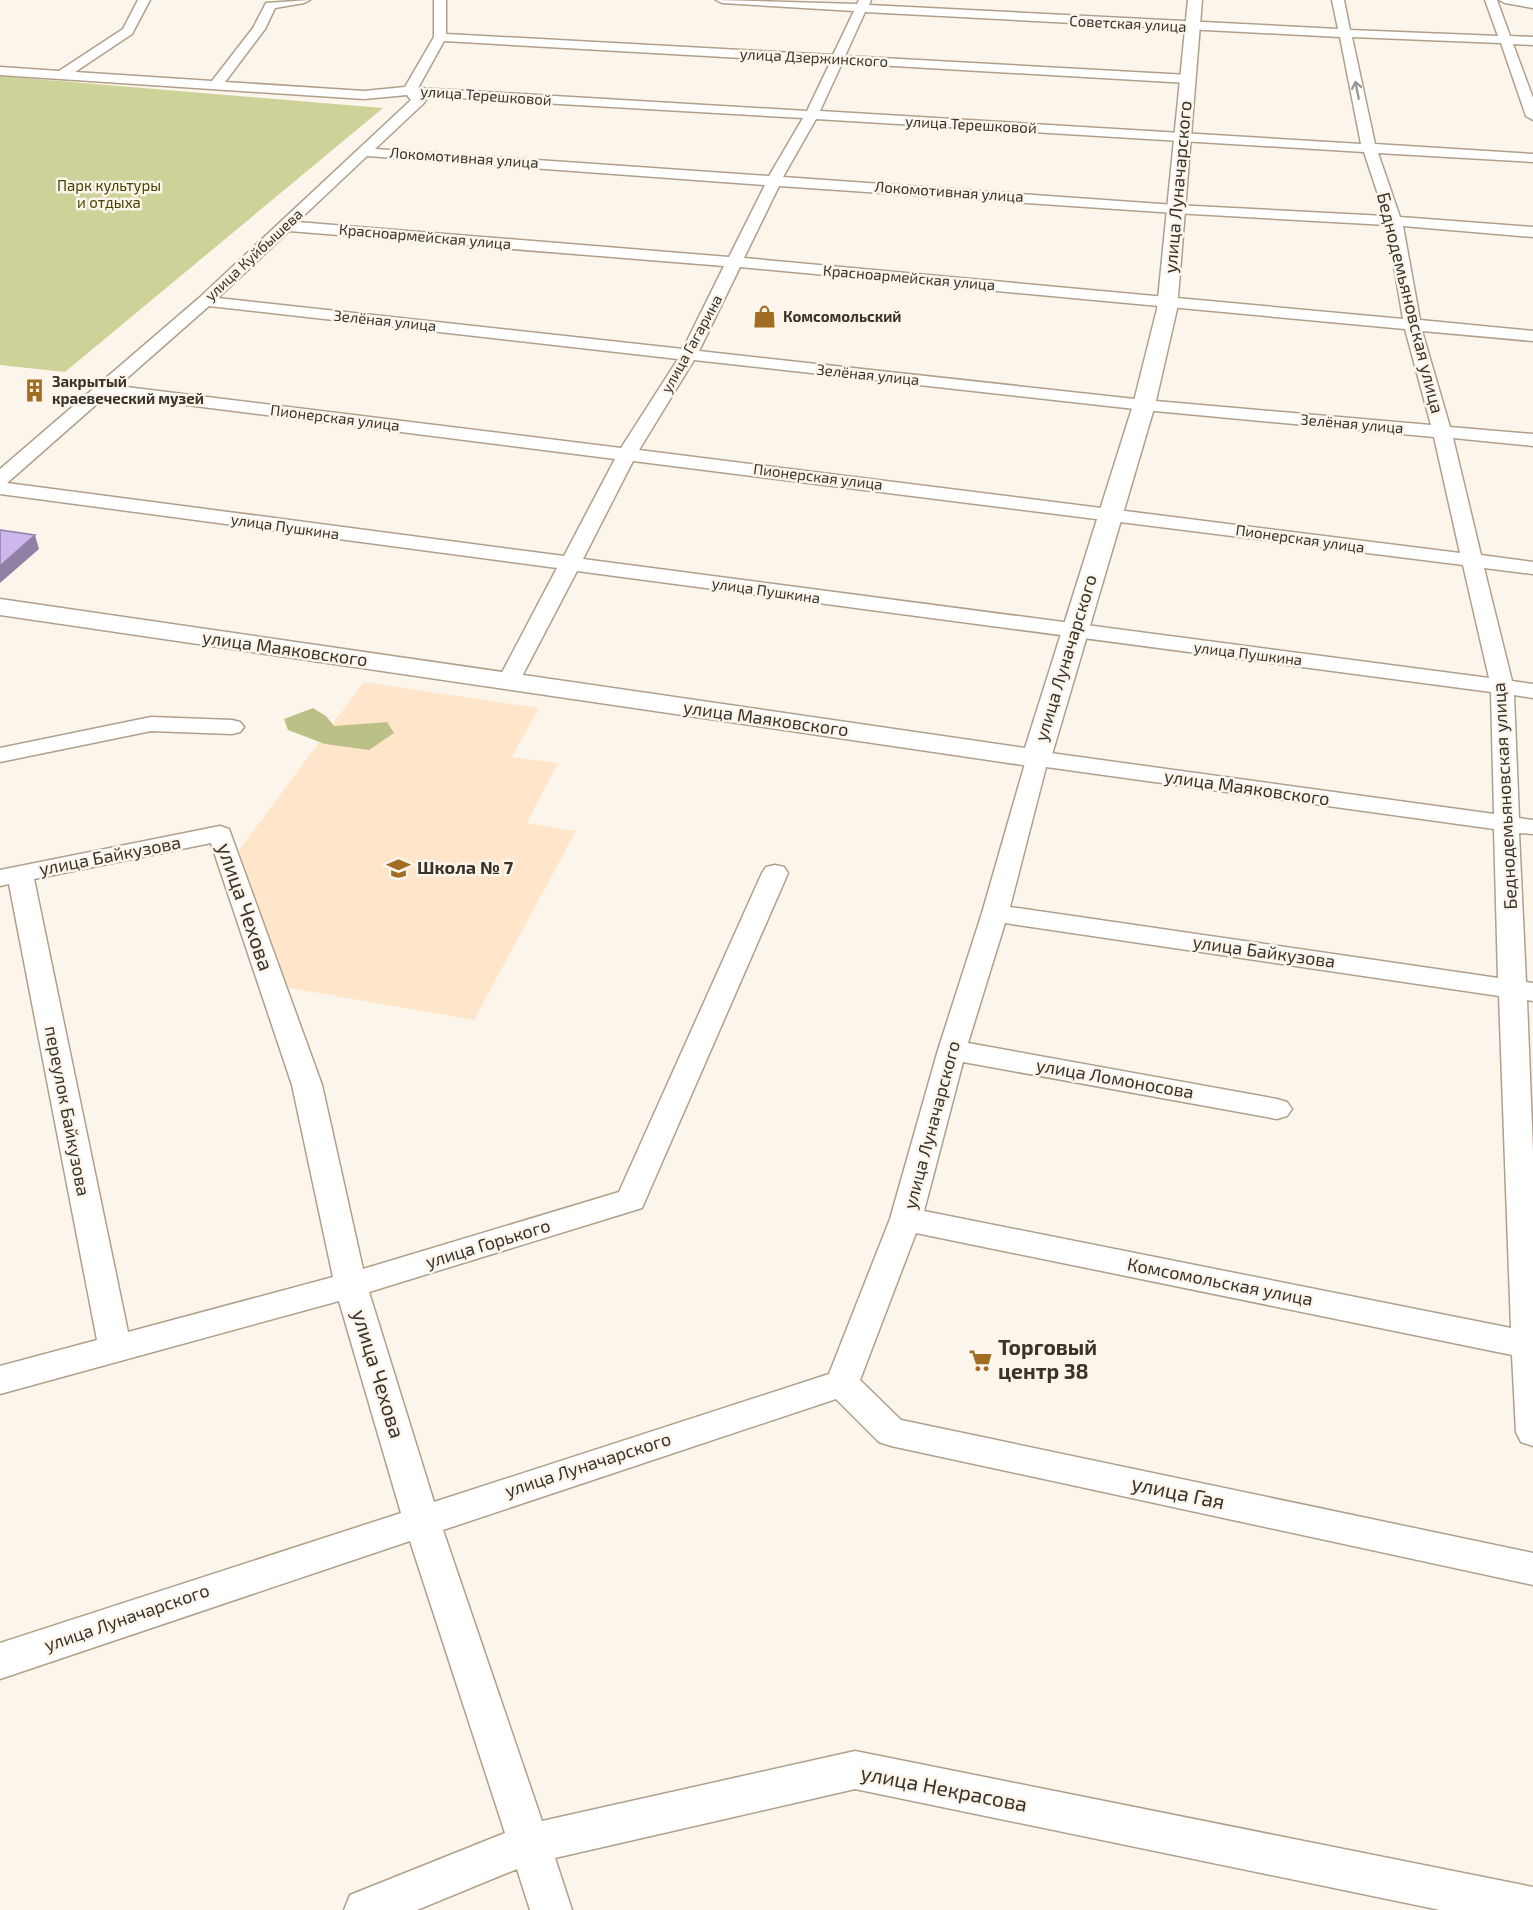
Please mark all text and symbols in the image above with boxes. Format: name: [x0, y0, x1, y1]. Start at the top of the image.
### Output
street label: Советская улица: [1069, 11, 1187, 36]
street label: улица Дзержинского: [739, 44, 889, 71]
street label: улица Терешковой: [420, 81, 552, 110]
one-way arrow: [1351, 81, 1362, 100]
street label: улица Луначарского: [1158, 100, 1196, 274]
street label: улица Терешковой: [905, 112, 1037, 137]
street label: Локомотивная улица: [389, 143, 539, 172]
park label: Парк культуры и отдыха: [57, 176, 161, 211]
street label: Локомотивная улица: [874, 177, 1024, 206]
street label: Беднодемьяновская улица: [1373, 190, 1449, 416]
street label: улица Куйбышева: [201, 204, 307, 305]
street label: Красноармейская улица: [338, 220, 512, 254]
street label: Красноармейская улица: [822, 261, 996, 295]
street label: улица Гагарина: [657, 291, 726, 396]
shop icon: Комсомольский: [752, 304, 778, 330]
street label: Зелёная улица: [333, 306, 437, 335]
place label: Комсомольский: [783, 307, 901, 325]
street label: Зелёная улица: [816, 360, 920, 389]
place label: Закрытый краевеческий музей: [52, 372, 204, 407]
building icon: Закрытый краевеческий музей: [21, 378, 47, 404]
street label: Пионерская улица: [269, 400, 401, 435]
street label: Зелёная улица: [1300, 410, 1404, 437]
street label: Пионерская улица: [752, 459, 884, 494]
street label: улица Пушкина: [230, 509, 340, 544]
street label: Пионерская улица: [1234, 520, 1366, 557]
street label: улица Луначарского: [1029, 572, 1101, 744]
street label: улица Пушкина: [711, 573, 821, 608]
street label: улица Маяковского: [201, 626, 369, 671]
street label: улица Пушкина: [1193, 637, 1303, 670]
street label: Беднодемьяновская улица: [1487, 682, 1521, 910]
street label: улица Маяковского: [682, 696, 850, 741]
street label: улица Маяковского: [1163, 765, 1331, 810]
street label: улица Байкузова: [37, 830, 183, 880]
street label: улица Чехова: [212, 839, 280, 974]
school or university icon: Школа № 7: [386, 855, 412, 881]
place label: Школа № 7: [417, 856, 514, 878]
street label: улица Байкузова: [1191, 930, 1337, 972]
street label: переулок Байкузова: [41, 1024, 95, 1198]
street label: улица Луначарского: [898, 1038, 964, 1211]
street label: улица Ломоносова: [1035, 1053, 1196, 1103]
street label: улица Горького: [423, 1214, 553, 1272]
street label: Комсомольская улица: [1125, 1252, 1315, 1310]
street label: улица Чехова: [347, 1306, 411, 1441]
place label: Торговый центр 38: [998, 1334, 1097, 1383]
supermarket icon: Торговый центр 38: [967, 1347, 993, 1373]
street label: улица Луначарского: [502, 1427, 673, 1501]
street label: улица Гая: [1129, 1469, 1227, 1515]
street label: улица Луначарского: [41, 1578, 212, 1656]
street label: улица Некрасова: [859, 1759, 1030, 1817]

